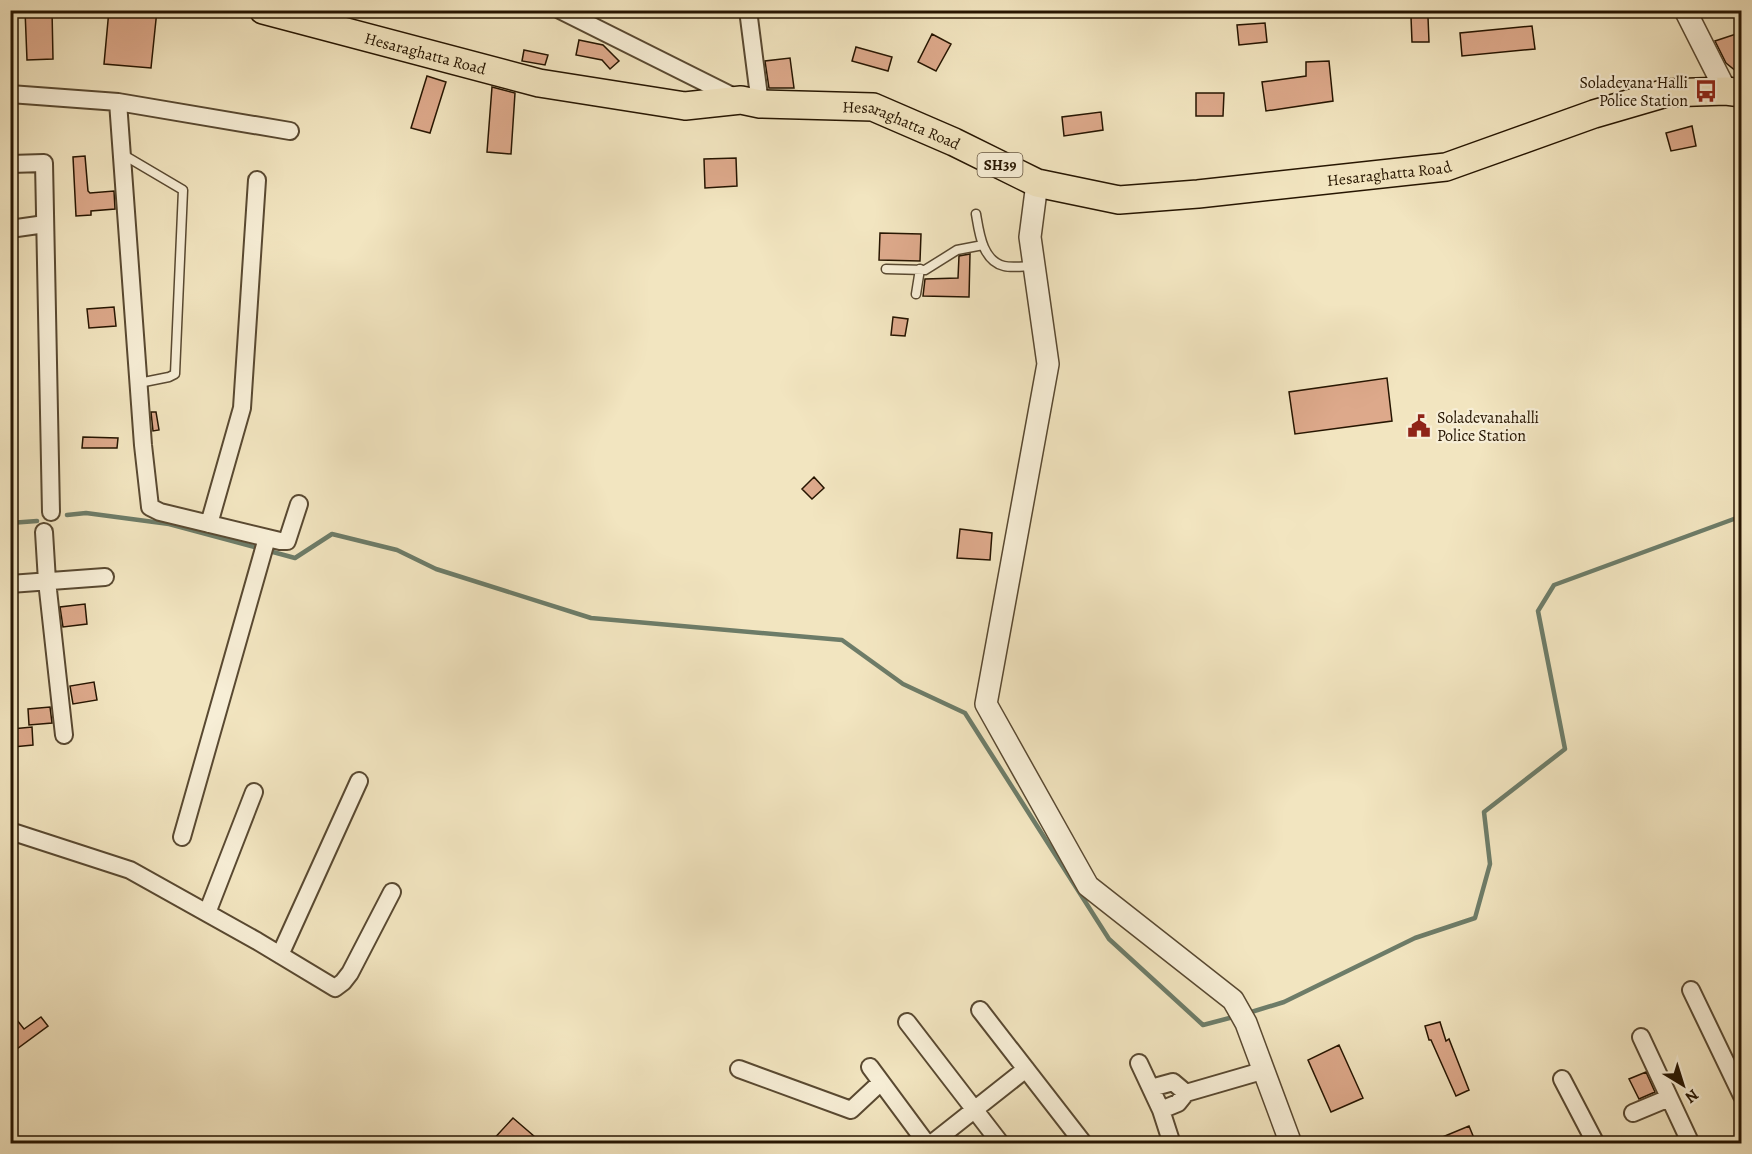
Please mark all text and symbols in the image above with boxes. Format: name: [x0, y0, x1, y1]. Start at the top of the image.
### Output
street label: Hesaraghatta Road: [362, 27, 489, 81]
place label: Soladevana Halli Police Station: [1580, 72, 1688, 112]
bus stop icon: Soladevana Halli Police Station: [1693, 78, 1719, 104]
street label: Hesaraghatta Road: [842, 96, 964, 156]
road number: SH39: [978, 153, 1022, 177]
street label: Hesaraghatta Road: [1326, 156, 1455, 192]
place label: Soladevanahalli Police Station: [1437, 407, 1539, 447]
public building icon: Soladevanahalli Police Station: [1406, 413, 1432, 439]
north arrow: [1653, 1055, 1713, 1115]
text: N: [1680, 1084, 1703, 1109]

